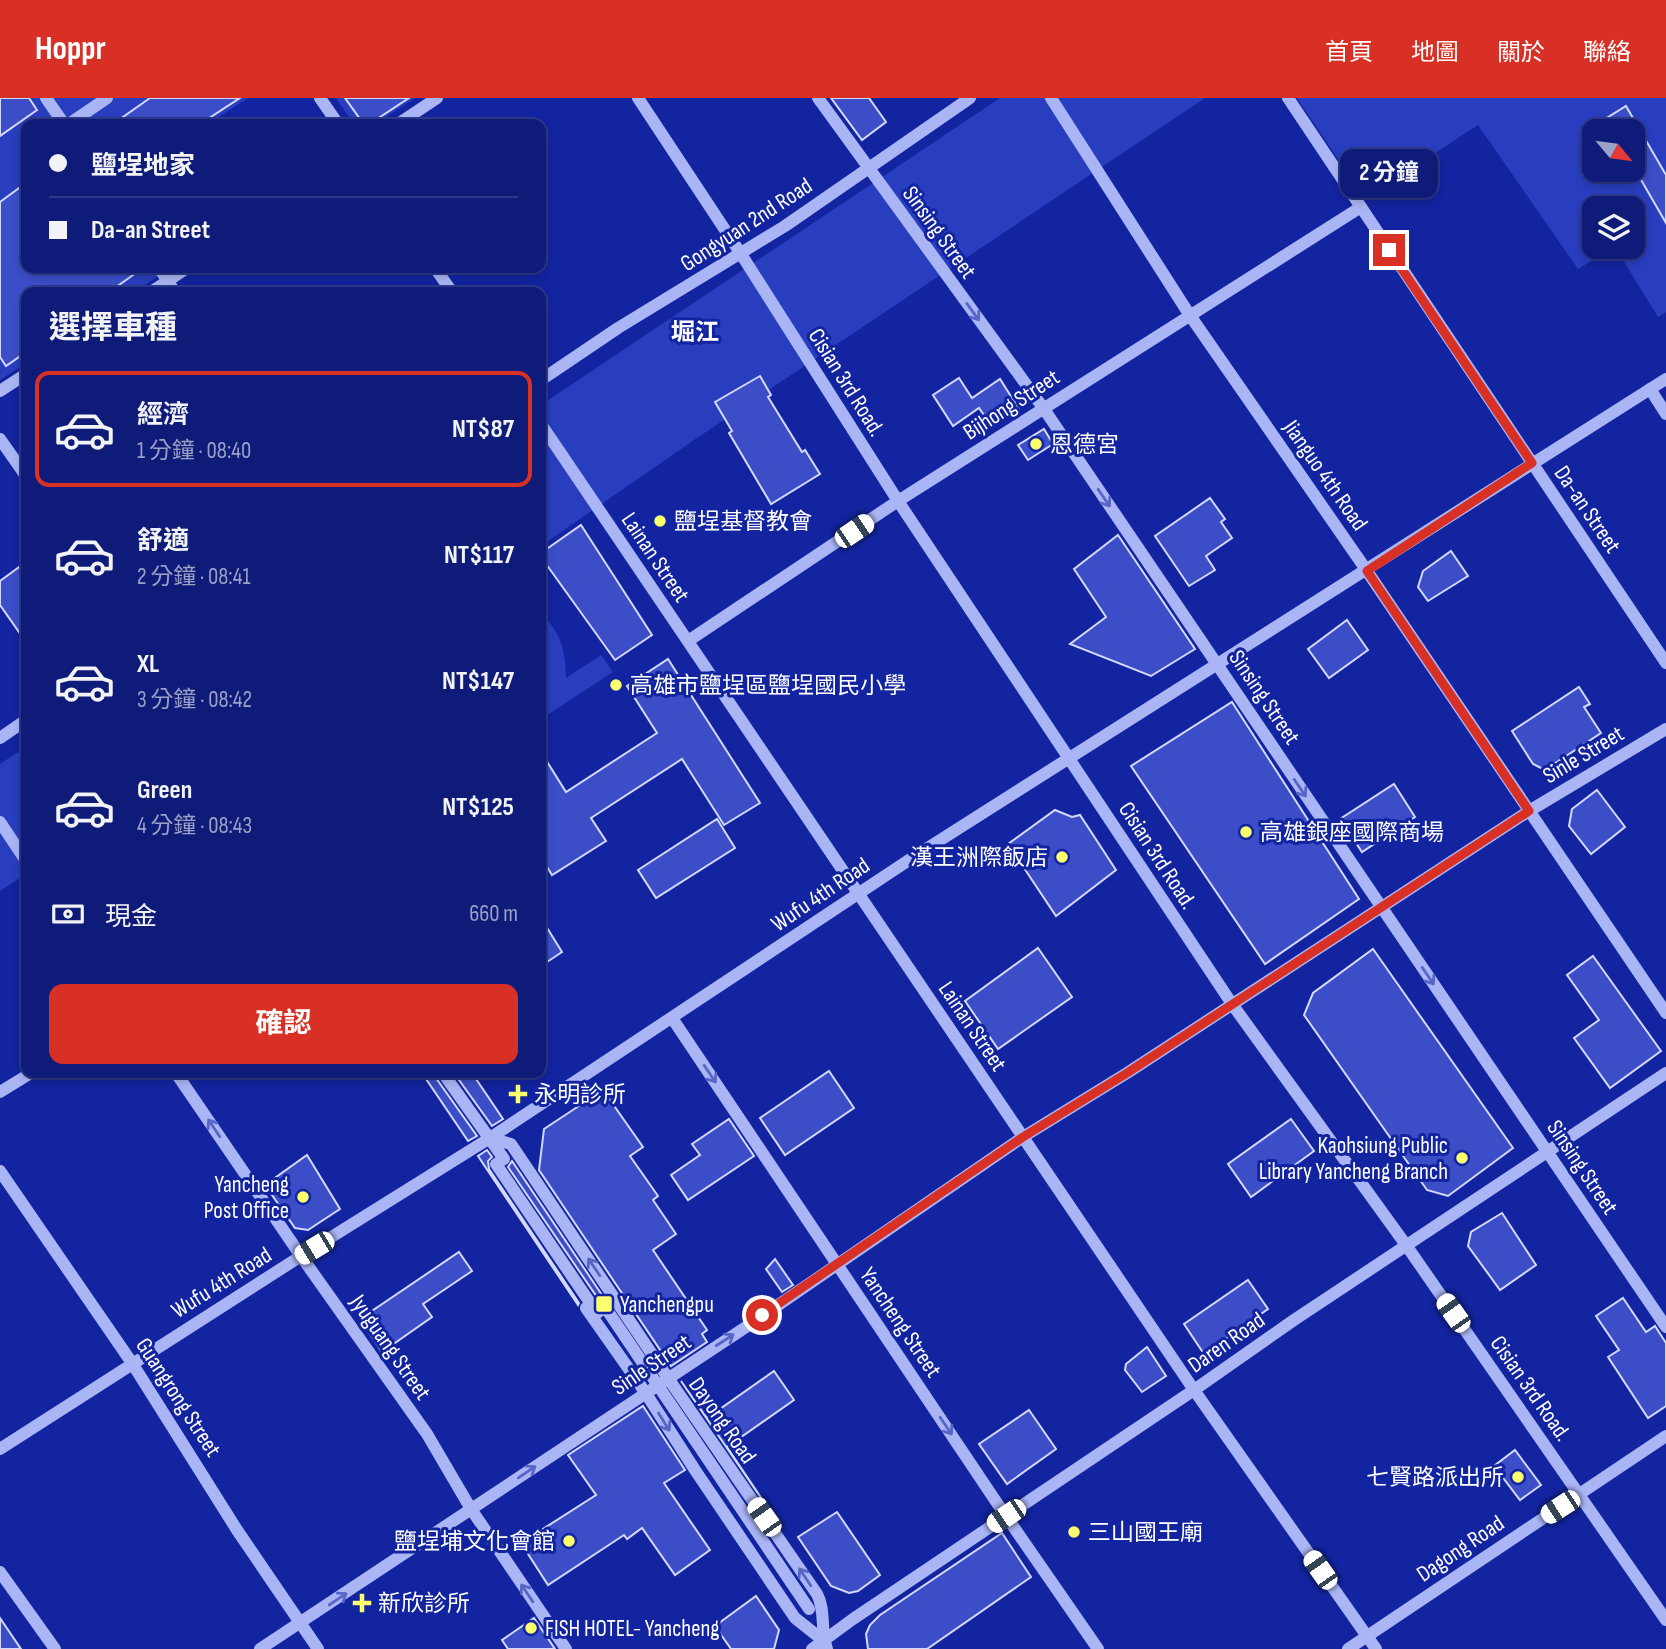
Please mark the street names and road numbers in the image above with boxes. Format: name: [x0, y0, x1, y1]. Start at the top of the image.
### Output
street label: Gongyuan 2nd Road: [675, 172, 818, 278]
street label: Sinsing Street: [896, 181, 982, 284]
street label: Cisian 3rd Road.: [802, 323, 890, 442]
street label: Bijhong Street: [958, 363, 1065, 446]
street label: Jianguo 4th Road: [1276, 414, 1373, 536]
street label: Da-an Street: [1548, 461, 1627, 559]
street label: Lainan Street: [615, 507, 695, 608]
street label: Sinsing Street: [1222, 645, 1306, 750]
street label: Sinle Street: [1538, 720, 1629, 790]
street label: Cisian 3rd Road.: [1112, 797, 1202, 914]
street label: Wufu 4th Road: [766, 852, 875, 938]
street label: Lainan Street: [932, 976, 1012, 1077]
street label: Sinsing Street: [1540, 1115, 1624, 1220]
street label: Wufu 4th Road: [166, 1241, 277, 1325]
street label: Yancheng Street: [853, 1262, 947, 1383]
street label: Jyuguang Street: [343, 1289, 437, 1406]
street label: Daren Road: [1183, 1306, 1270, 1379]
street label: Sinle Street: [607, 1328, 697, 1402]
street label: Cisian 3rd Road.: [1484, 1331, 1577, 1447]
street label: Guangrong Street: [129, 1333, 227, 1462]
street label: Dayong Road: [682, 1372, 762, 1469]
street label: Dagong Road: [1411, 1509, 1510, 1588]

